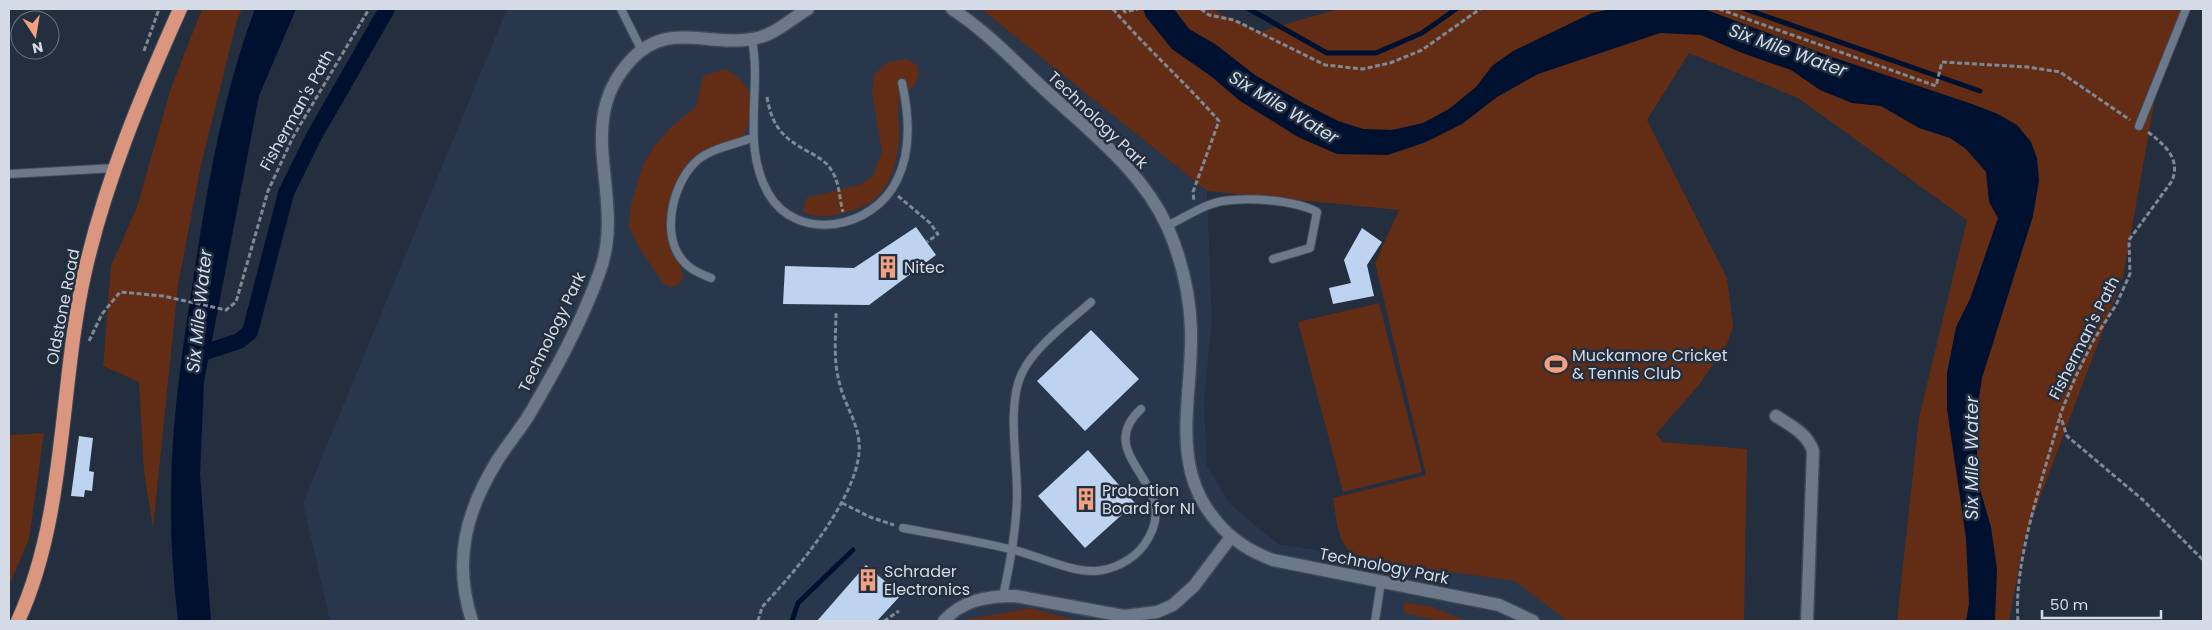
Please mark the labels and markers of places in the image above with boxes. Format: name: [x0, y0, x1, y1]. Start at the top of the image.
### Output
building icon: Nitec: [875, 254, 901, 280]
place label: Nitec: [904, 256, 945, 279]
place label: Muckamore Cricket & Tennis Club: [1572, 344, 1728, 385]
sports icon: Muckamore Cricket & Tennis Club: [1543, 351, 1569, 377]
place label: Probation Board for NI: [1102, 479, 1195, 520]
building icon: Probation Board for NI: [1073, 486, 1099, 512]
place label: Schrader Electronics: [884, 560, 970, 601]
building icon: Schrader Electronics: [855, 567, 881, 593]

